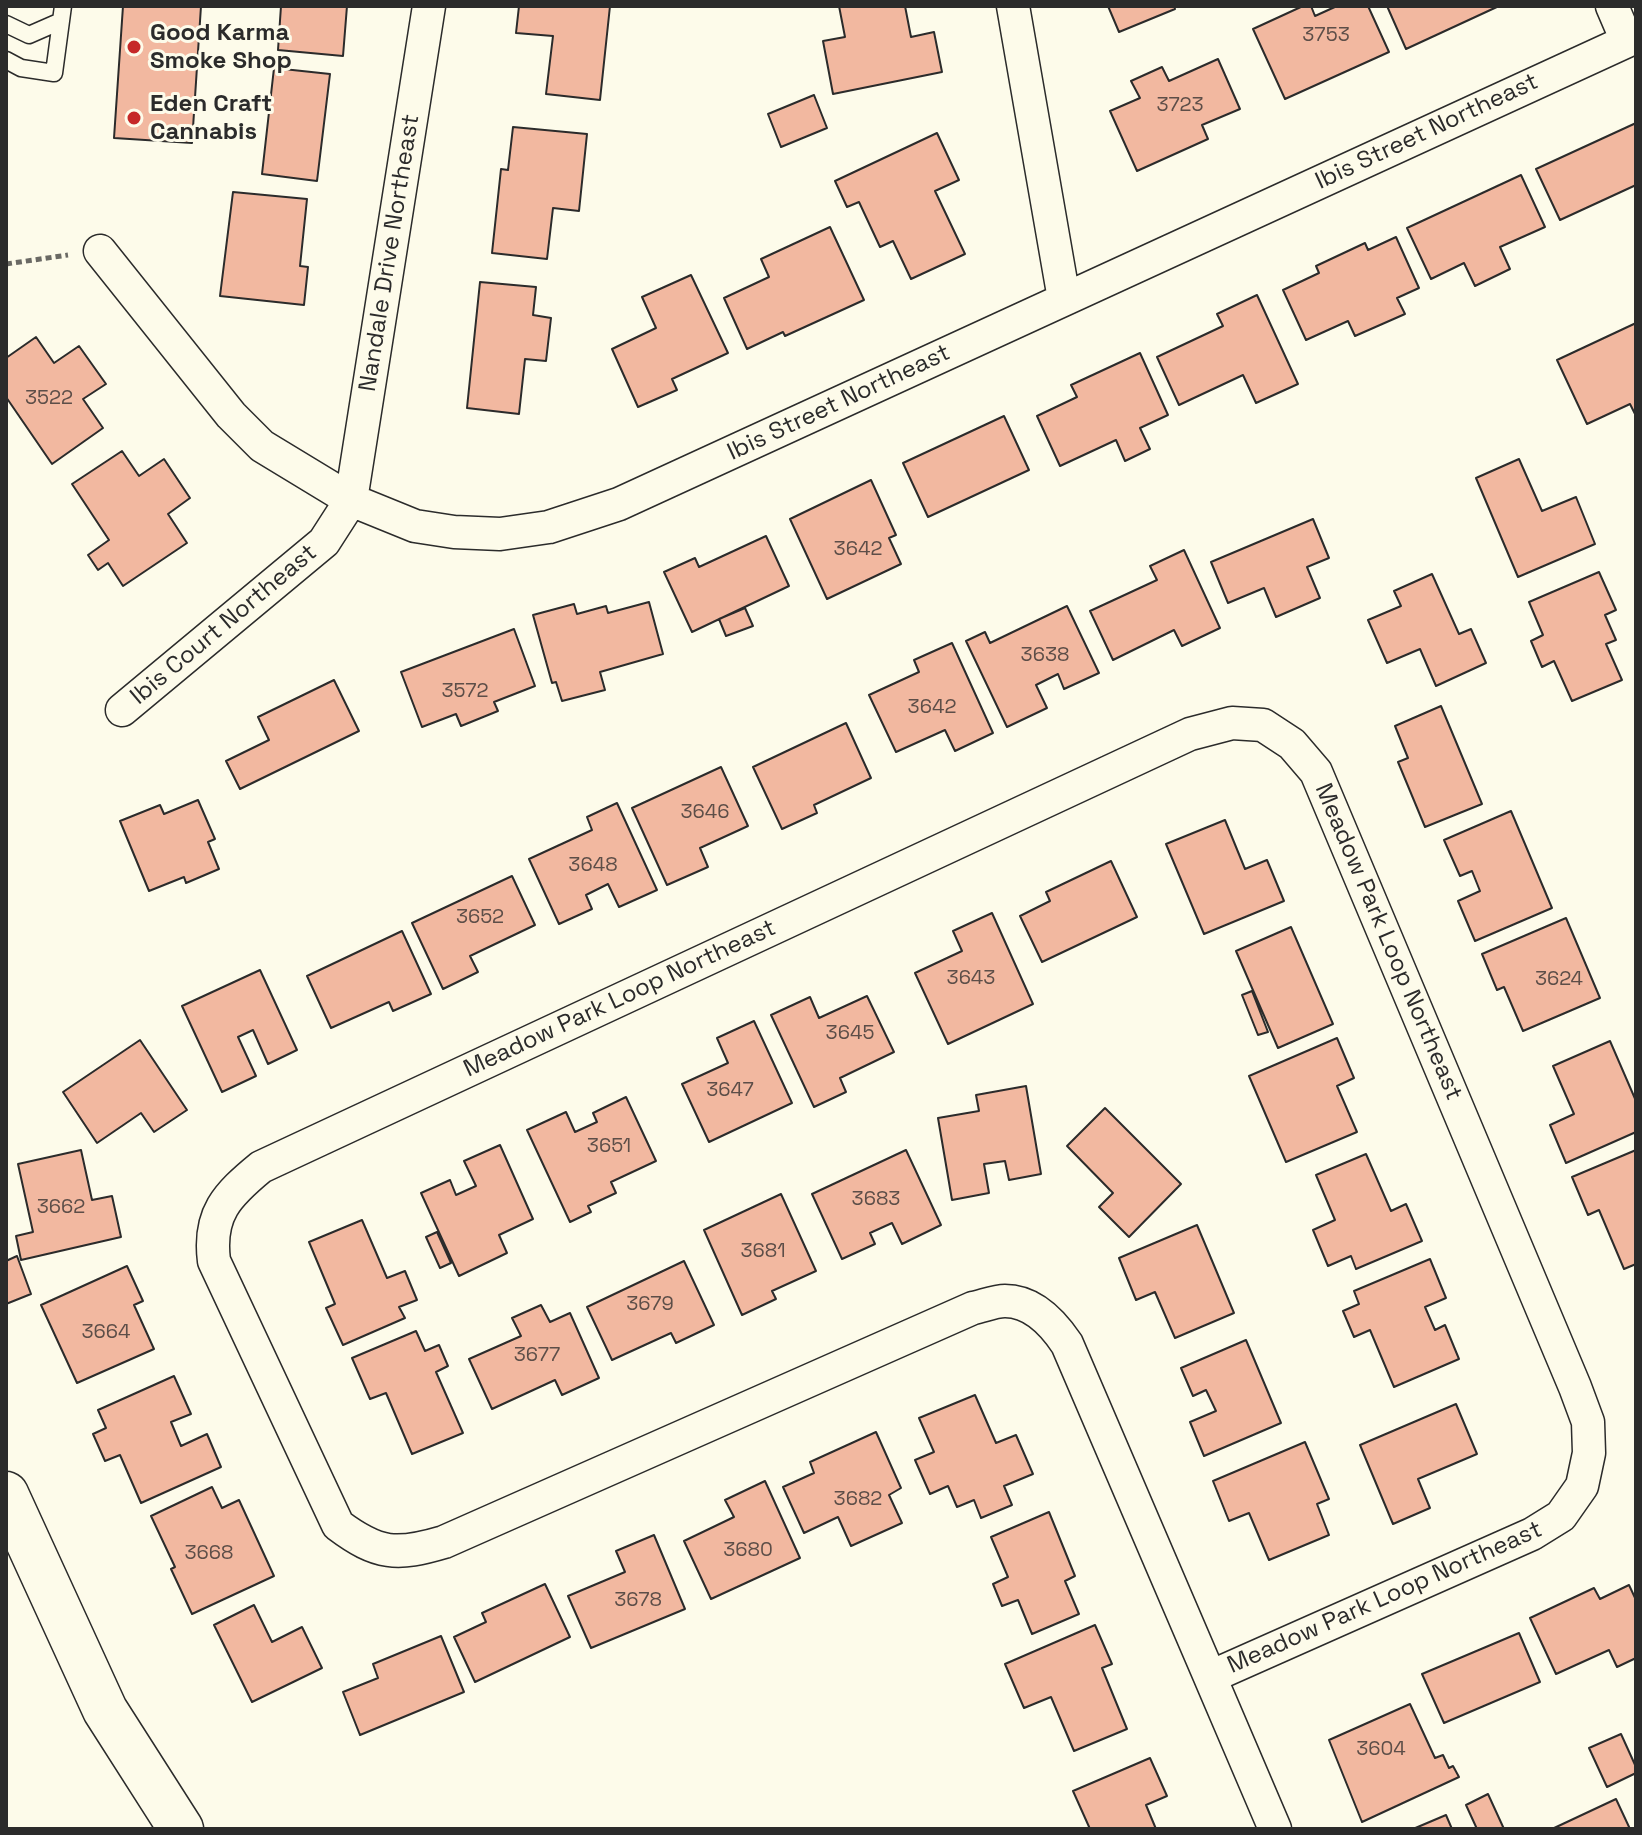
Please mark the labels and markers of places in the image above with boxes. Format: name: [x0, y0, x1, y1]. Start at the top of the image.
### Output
place label: Good Karma Smoke Shop: [150, 19, 292, 75]
marker: Good Karma Smoke Shop: [125, 38, 143, 56]
place label: Eden Craft Cannabis: [150, 90, 272, 146]
marker: Eden Craft Cannabis: [125, 109, 143, 127]

